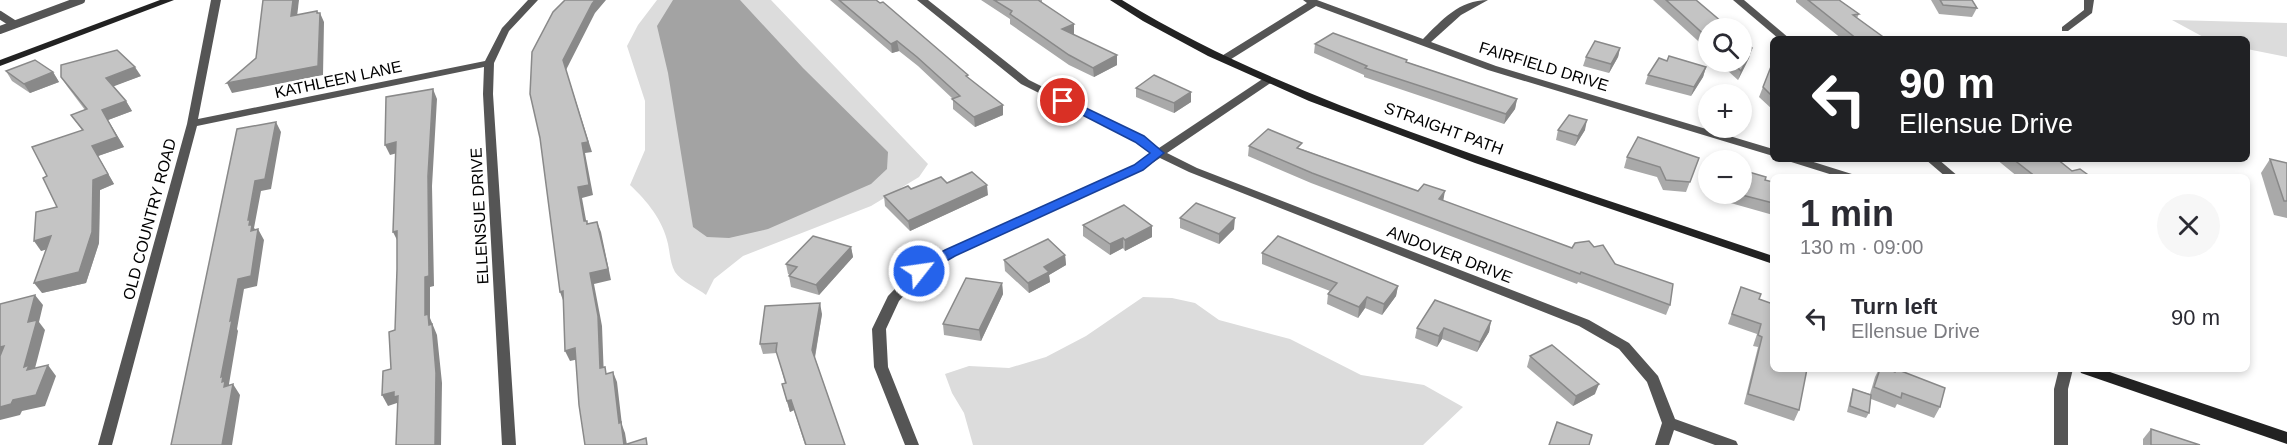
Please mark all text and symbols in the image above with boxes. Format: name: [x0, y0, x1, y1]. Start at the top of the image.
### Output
map controls: [1698, 18, 1752, 204]
button: search: [1698, 18, 1752, 72]
street label: FAIRFIELD DRIVE: [1477, 39, 1611, 94]
street label: KATHLEEN LANE: [273, 58, 403, 101]
icon: left: [1800, 60, 1878, 138]
text: 90 m: [1899, 60, 1995, 107]
pin: [1037, 75, 1088, 126]
icon: arrive: [1046, 84, 1079, 117]
button: +: [1698, 84, 1752, 138]
street label: STRAIGHT PATH: [1382, 99, 1506, 158]
text: Ellensue Drive: [1899, 109, 2073, 139]
street label: OLD COUNTRY ROAD: [120, 136, 179, 302]
street label: ELLENSUE DRIVE: [467, 147, 492, 285]
button: −: [1698, 150, 1752, 204]
text: 1 min: [1800, 193, 1894, 234]
button: close: [2157, 194, 2220, 257]
street label: ANDOVER DRIVE: [1385, 223, 1515, 286]
text: 130 m · 09:00: [1800, 236, 1923, 258]
position arrow: [887, 239, 951, 303]
text: Turn left: [1851, 294, 1937, 319]
icon: left: [1800, 302, 1833, 335]
text: 90 m: [2171, 305, 2220, 330]
text: Ellensue Drive: [1851, 320, 1980, 342]

